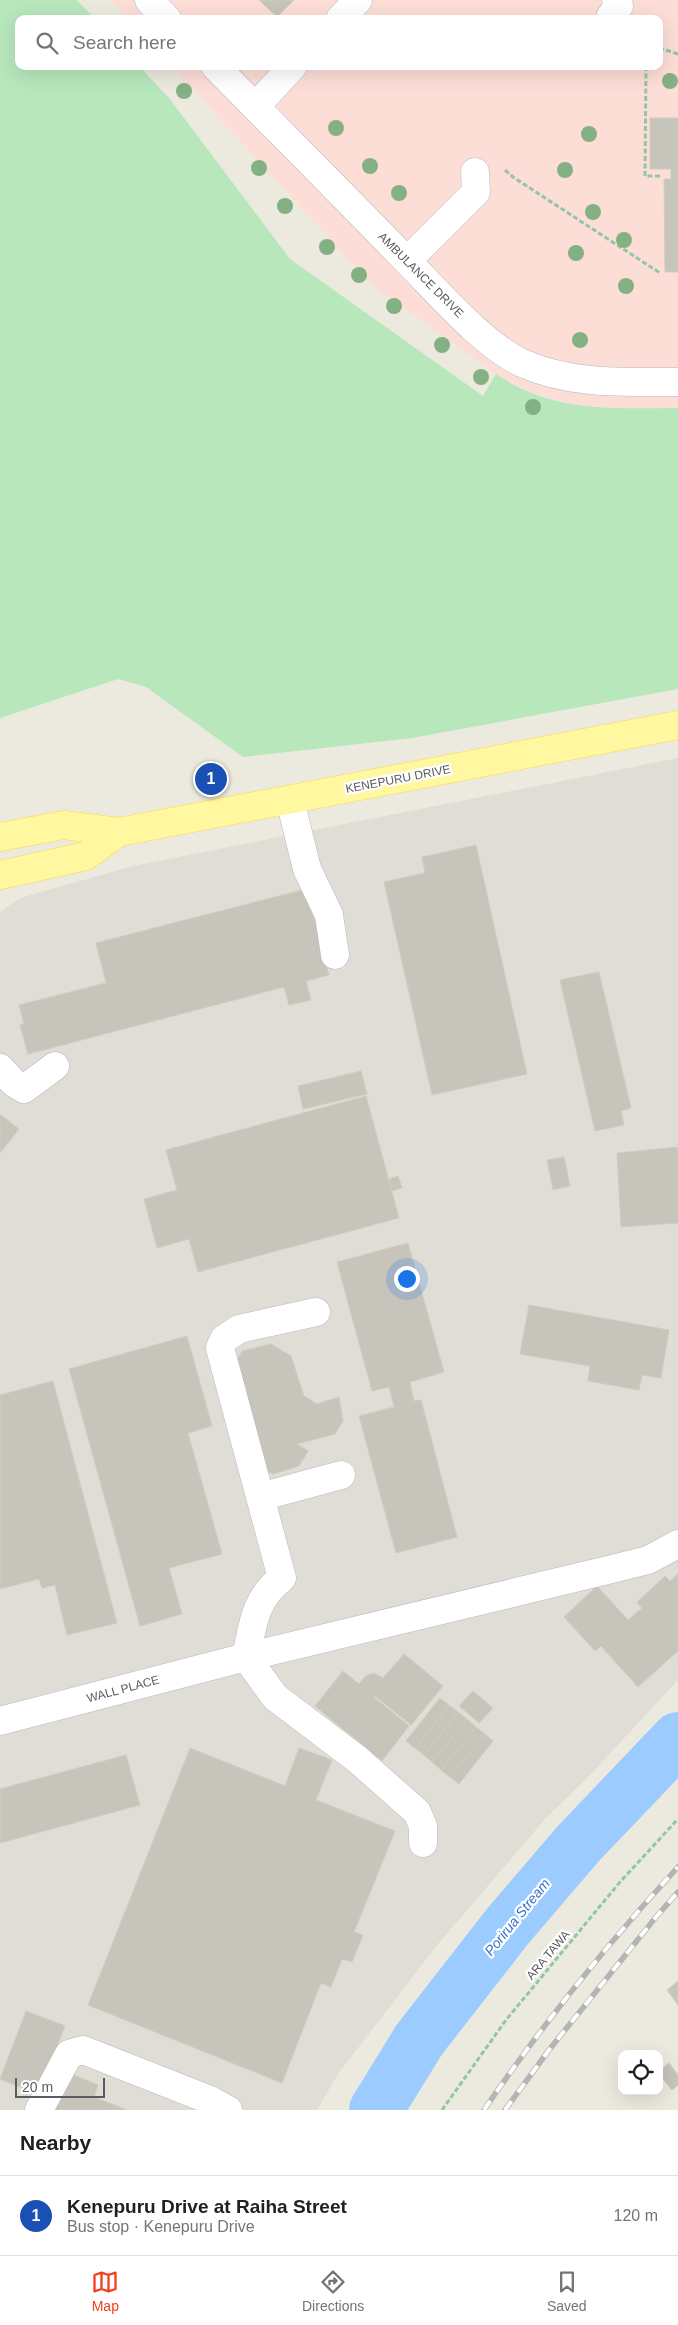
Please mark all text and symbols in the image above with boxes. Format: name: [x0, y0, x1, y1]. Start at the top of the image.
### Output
search box: [15, 15, 663, 70]
icon: search: [33, 29, 61, 57]
text: Search here: [73, 32, 177, 53]
street label: AMBULANCE DRIVE: [375, 229, 467, 321]
pin: 1: [195, 760, 227, 798]
street label: KENEPURU DRIVE: [344, 762, 452, 796]
your location: [394, 1266, 420, 1292]
street label: WALL PLACE: [85, 1673, 161, 1705]
water label: Porirua Stream: [481, 1875, 553, 1959]
street label: ARA TAWA: [523, 1928, 573, 1982]
map controls: [618, 2050, 663, 2095]
button: locate: [618, 2050, 663, 2095]
scale bar: [15, 2075, 105, 2098]
text: 20 m: [22, 2079, 53, 2095]
text: Nearby: [20, 2131, 91, 2154]
text: Kenepuru Drive at Raiha Street: [67, 2196, 347, 2217]
text: 1: [32, 2207, 40, 2224]
text: 120 m: [614, 2207, 658, 2224]
text: Bus stop · Kenepuru Drive: [67, 2218, 255, 2235]
tab: Map: [91, 2268, 119, 2314]
tab: Directions: [302, 2268, 364, 2314]
tab: Saved: [547, 2268, 587, 2314]

